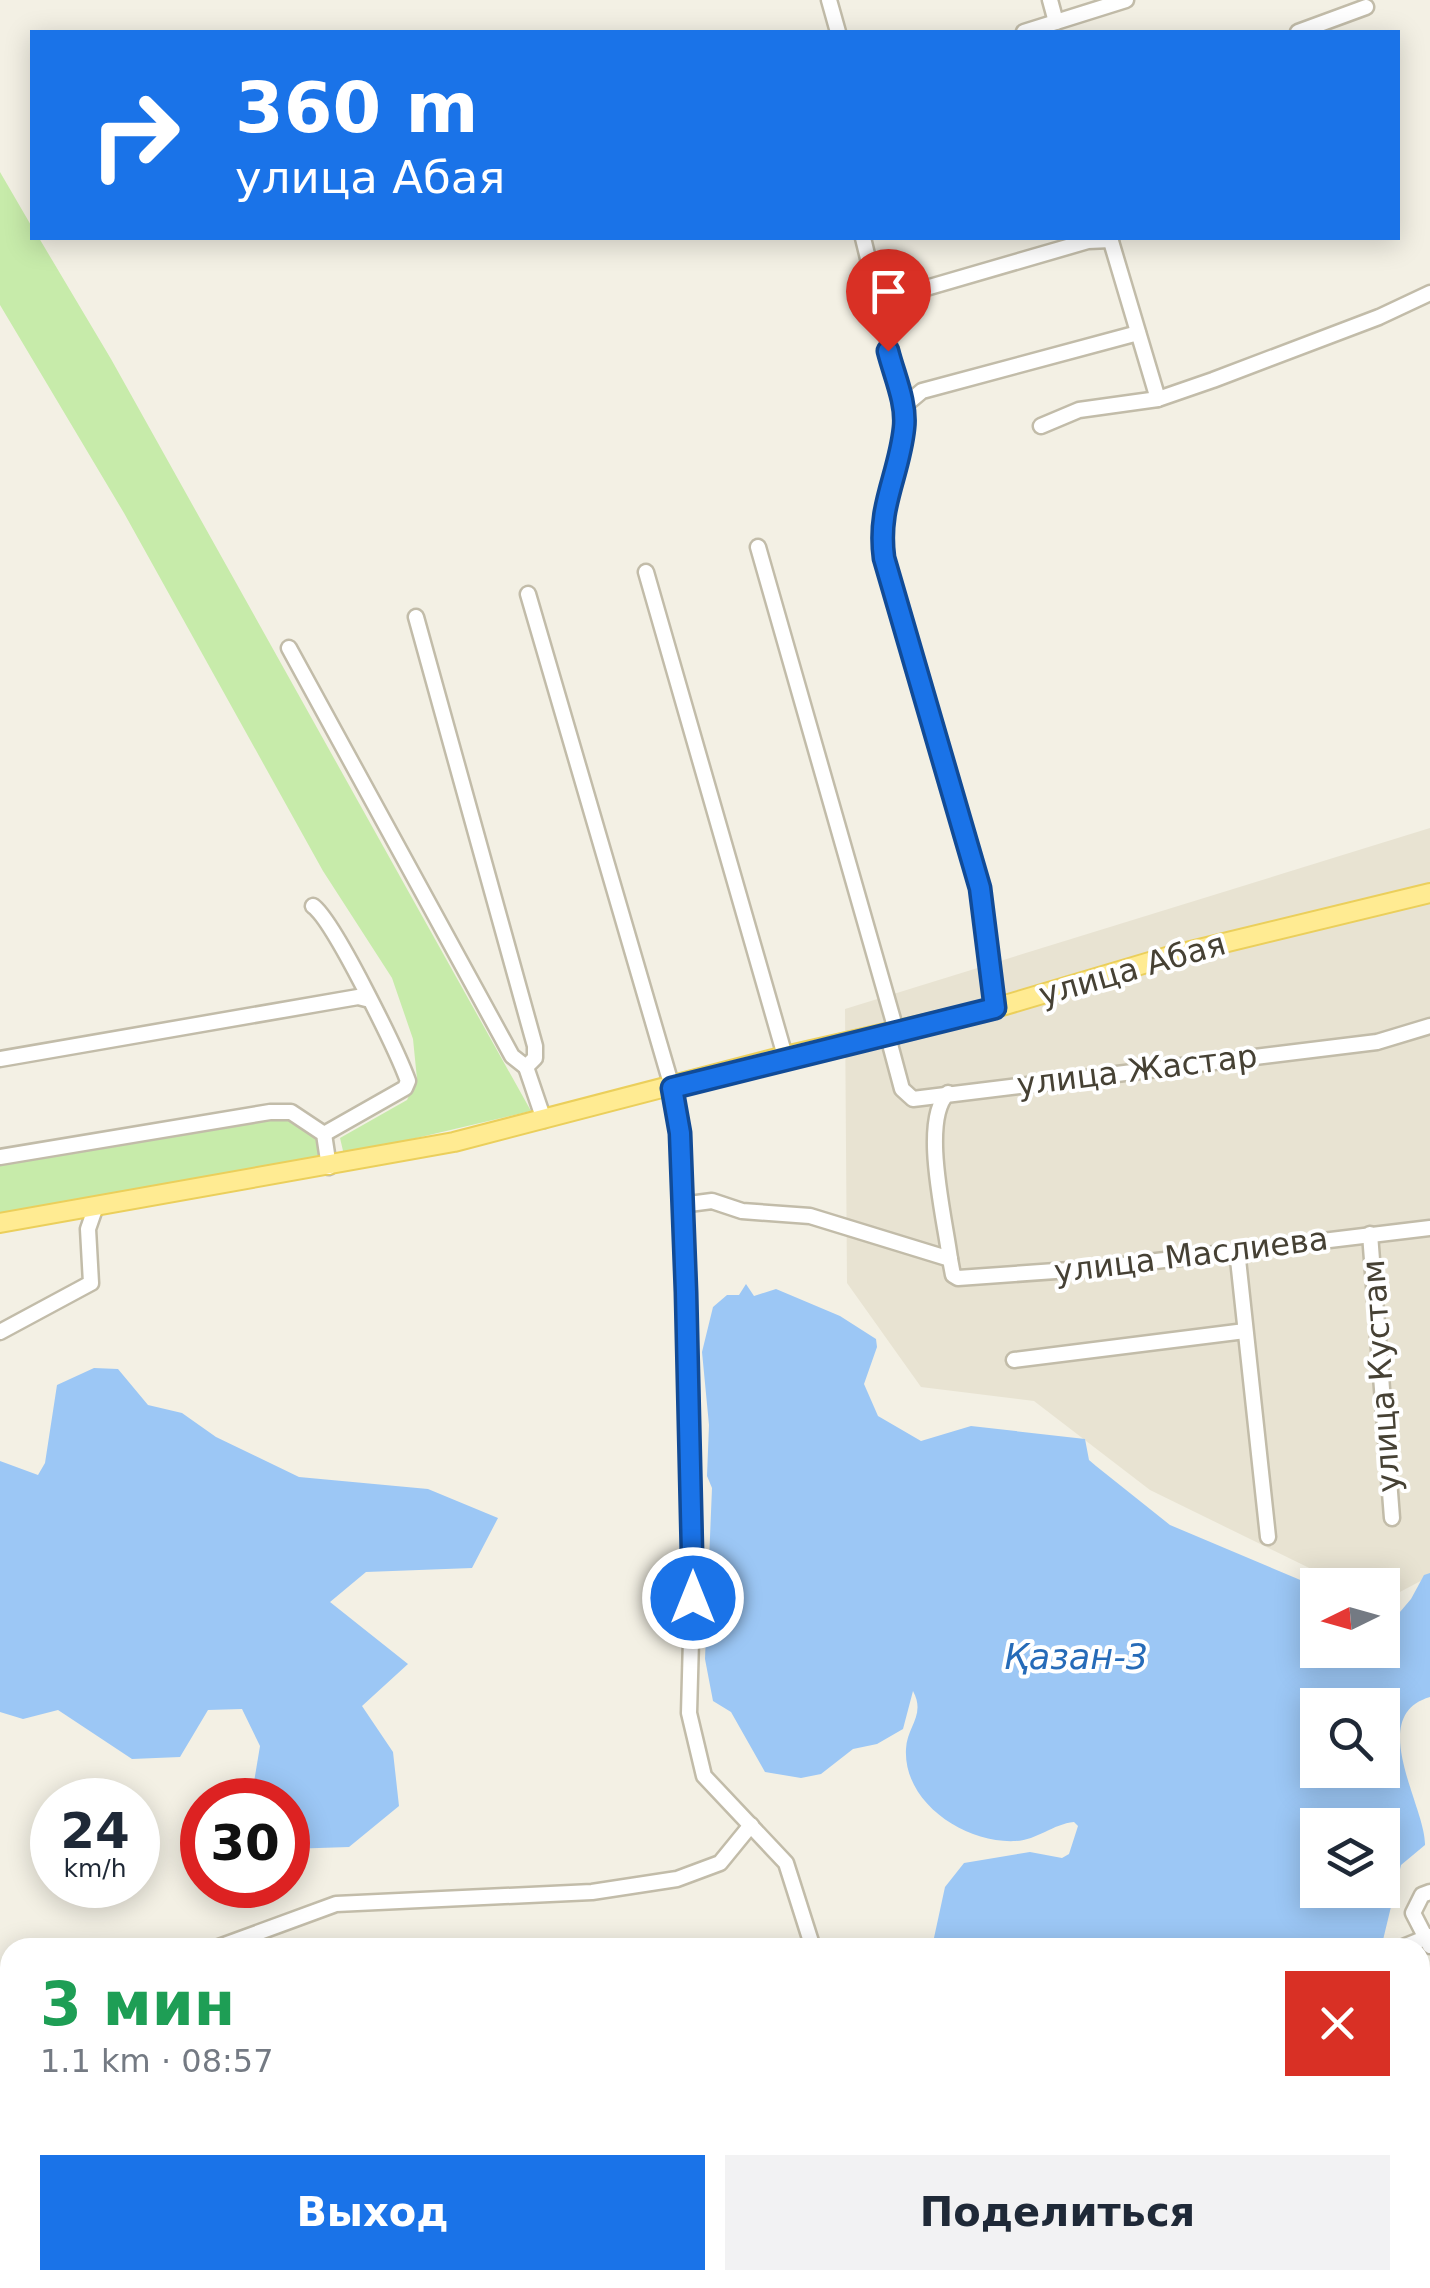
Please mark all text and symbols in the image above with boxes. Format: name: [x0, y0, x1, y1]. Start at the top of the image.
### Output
text: 360 m: [235, 67, 478, 149]
icon: right: [70, 70, 200, 200]
text: улица Абая: [235, 151, 505, 204]
pin: [846, 249, 931, 352]
icon: arrive: [861, 264, 916, 319]
street label: улица Абая: [1034, 924, 1230, 1014]
street label: улица Жастар: [1015, 1036, 1259, 1104]
street label: улица Маслиева: [1052, 1219, 1330, 1291]
street label: улица Кустам: [1354, 1258, 1408, 1494]
position arrow: [641, 1546, 745, 1650]
north arrow: [1300, 1568, 1400, 1668]
map controls: [1300, 1568, 1400, 1908]
water label: Қазан-3: [1004, 1637, 1148, 1677]
button: search: [1300, 1688, 1400, 1788]
speed limit sign: 30: [180, 1778, 310, 1908]
text: 24: [60, 1802, 130, 1860]
button: layers: [1300, 1808, 1400, 1908]
text: km/h: [63, 1854, 127, 1883]
text: 3 мин: [40, 1969, 235, 2039]
button: close: [1285, 1971, 1390, 2076]
text: 1.1 km · 08:57: [40, 2042, 274, 2080]
button: Выход: [40, 2155, 705, 2270]
button: Поделиться: [725, 2155, 1390, 2270]

